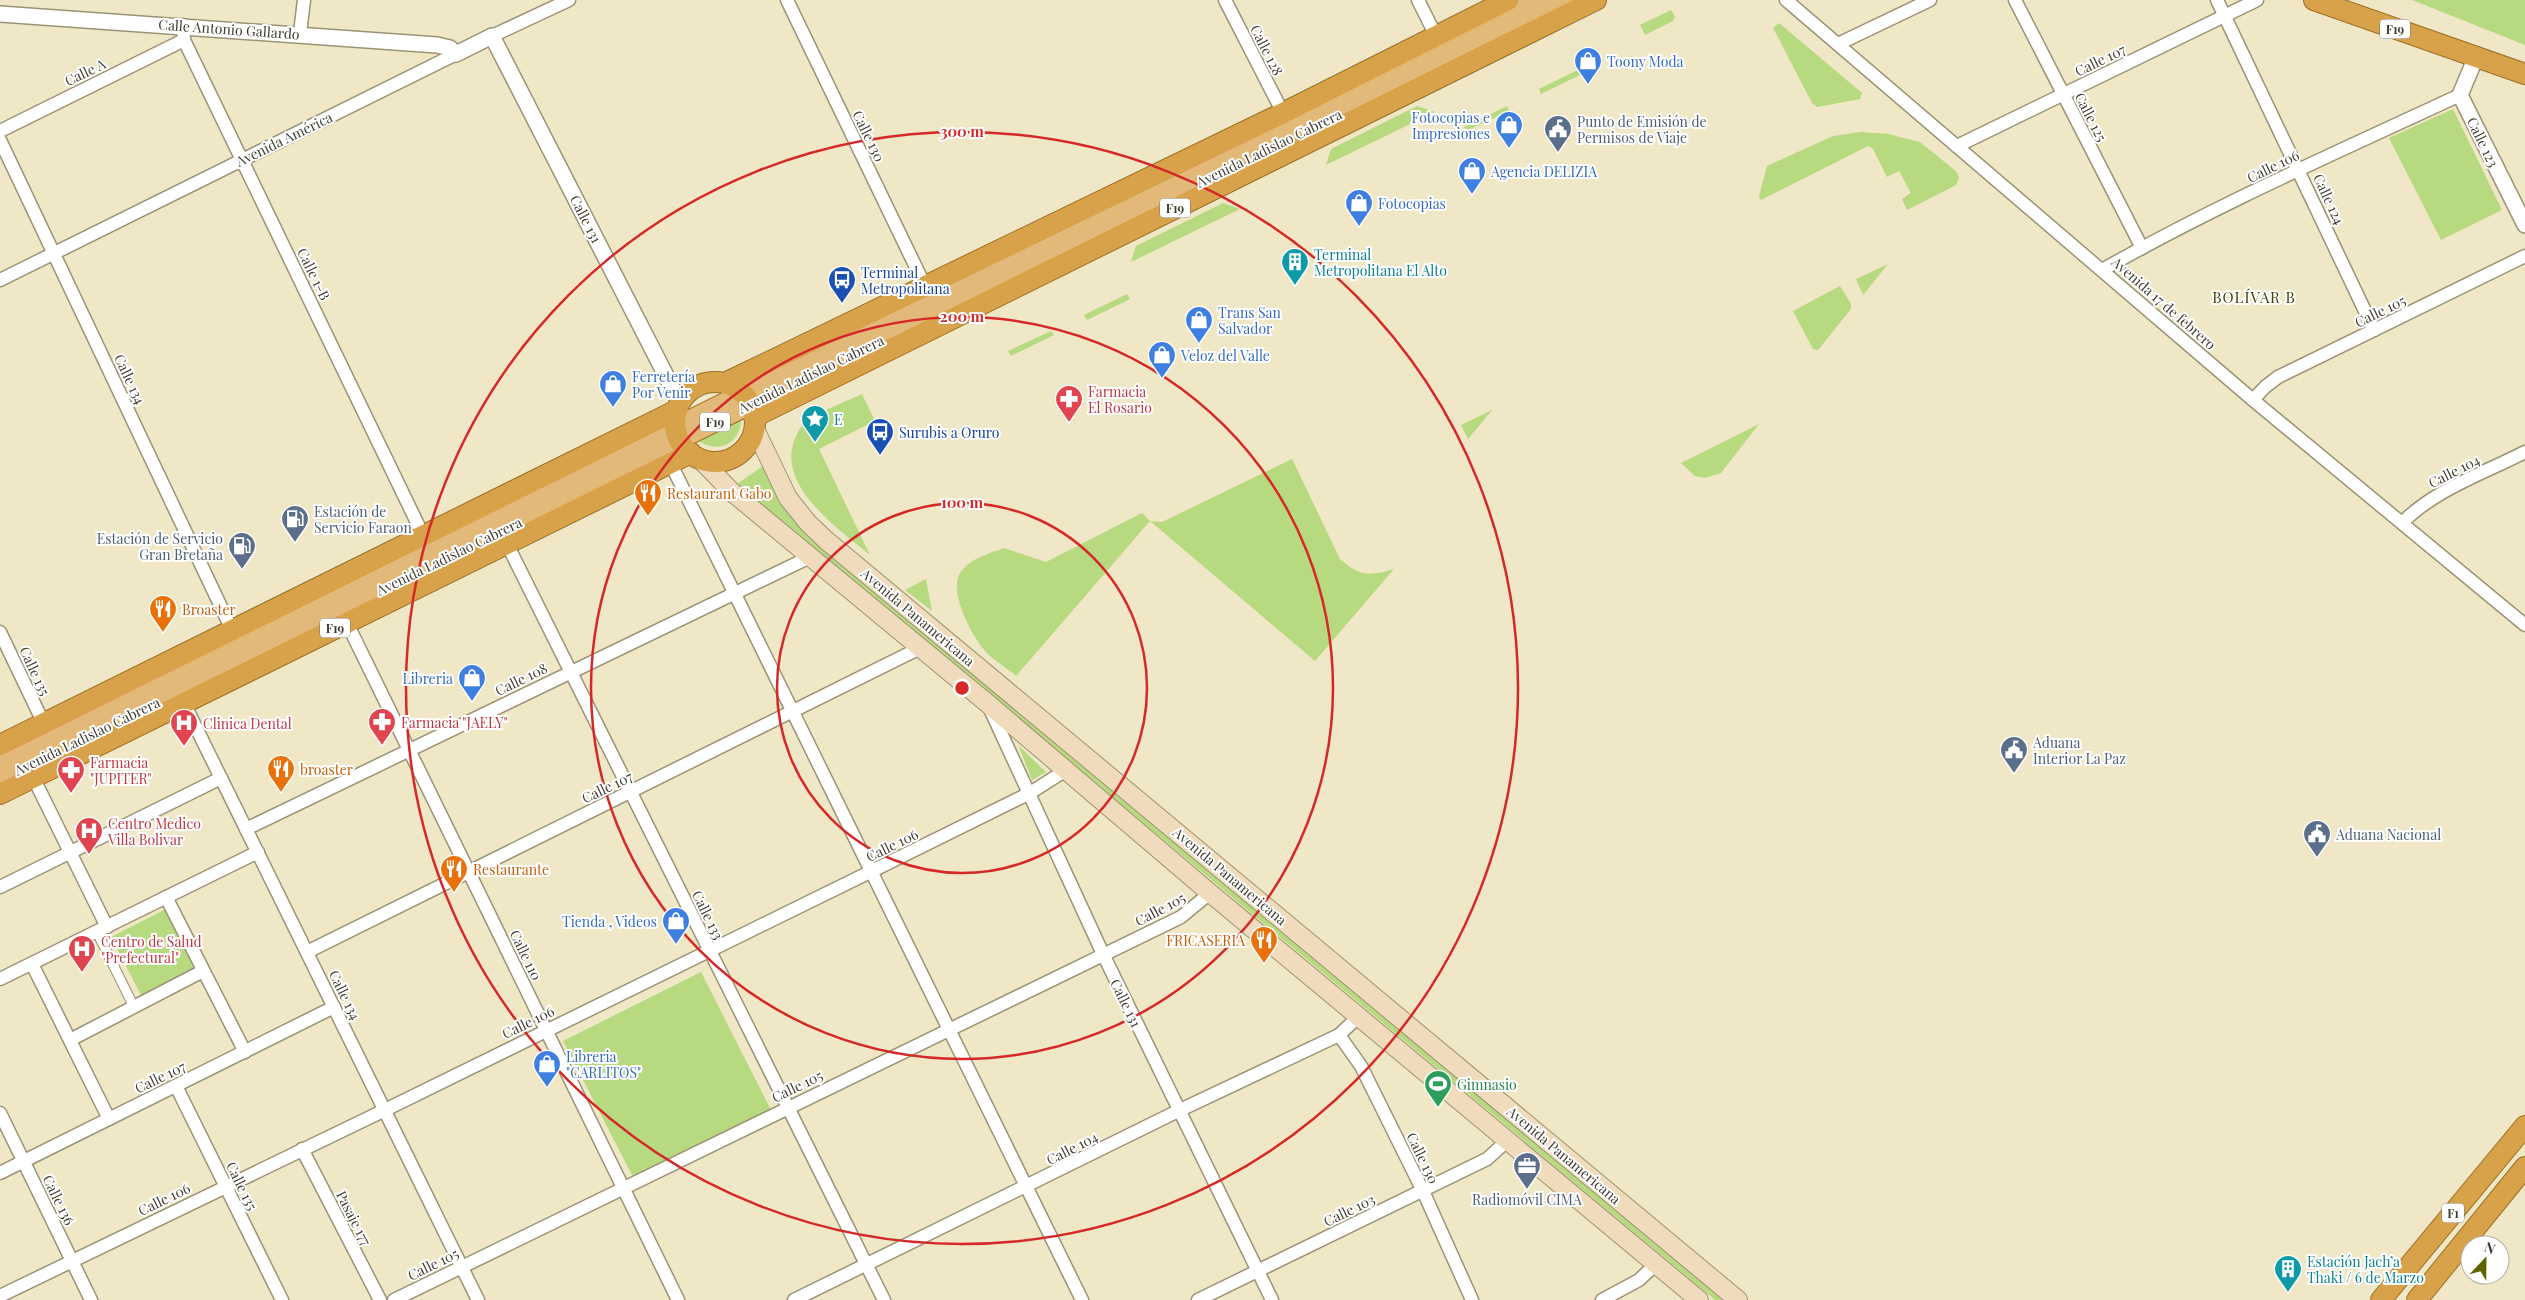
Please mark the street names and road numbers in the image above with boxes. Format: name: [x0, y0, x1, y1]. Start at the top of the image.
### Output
street label: Calle Antonio Gallardo: [158, 15, 301, 43]
road number: F19: [2380, 20, 2410, 38]
street label: Calle 128: [1246, 22, 1288, 78]
street label: Calle 107: [2071, 39, 2129, 80]
street label: Calle A: [61, 54, 109, 90]
street label: Calle 125: [2071, 89, 2112, 145]
street label: Avenida Ladislao Cabrera: [1192, 104, 1345, 192]
street label: Avenida América: [232, 107, 336, 171]
street label: Calle 130: [848, 107, 890, 165]
street label: Calle 123: [2463, 114, 2503, 170]
street label: Calle 106: [2244, 145, 2302, 187]
street label: Calle 124: [2309, 171, 2349, 227]
street label: Calle 131: [566, 192, 606, 246]
road number: F19: [1160, 198, 1190, 218]
street label: Calle 1-B: [293, 245, 335, 303]
street label: Avenida 17 de febrero: [2107, 252, 2220, 354]
street label: Calle 105: [2351, 290, 2409, 331]
street label: Avenida Ladislao Cabrera: [734, 330, 887, 418]
street label: Calle 134: [110, 351, 150, 407]
road number: F19: [700, 412, 730, 432]
street label: Calle 104: [2425, 450, 2483, 492]
street label: Avenida Ladislao Cabrera: [372, 512, 525, 600]
street label: Avenida Panamericana: [856, 563, 979, 670]
road number: F19: [320, 618, 350, 638]
street label: Calle 135: [15, 643, 55, 699]
street label: Calle 108: [492, 658, 550, 700]
street label: Avenida Ladislao Cabrera: [10, 692, 163, 780]
street label: Calle 107: [578, 766, 636, 807]
street label: Avenida Panamericana: [1168, 822, 1291, 929]
street label: Calle 106: [863, 824, 921, 866]
street label: Calle 133: [688, 887, 728, 943]
street label: Calle 105: [1132, 888, 1189, 930]
street label: Calle 110: [506, 927, 546, 983]
street label: Calle 134: [325, 967, 365, 1023]
street label: Calle 131: [1106, 976, 1146, 1030]
street label: Calle 106: [499, 1001, 557, 1043]
street label: Calle 107: [131, 1056, 189, 1097]
street label: Calle 105: [768, 1065, 826, 1106]
street label: Avenida Panamericana: [1502, 1101, 1625, 1208]
street label: Calle 104: [1043, 1127, 1101, 1169]
street label: Calle 130: [1402, 1129, 1444, 1187]
street label: Calle 135: [222, 1158, 262, 1214]
street label: Calle 136: [39, 1172, 79, 1228]
street label: Calle 106: [135, 1178, 193, 1220]
street label: Pasaje 177: [332, 1187, 376, 1249]
street label: Calle 103: [1320, 1189, 1378, 1231]
road number: F1: [2442, 1204, 2464, 1222]
street label: Calle 105: [404, 1243, 462, 1284]

